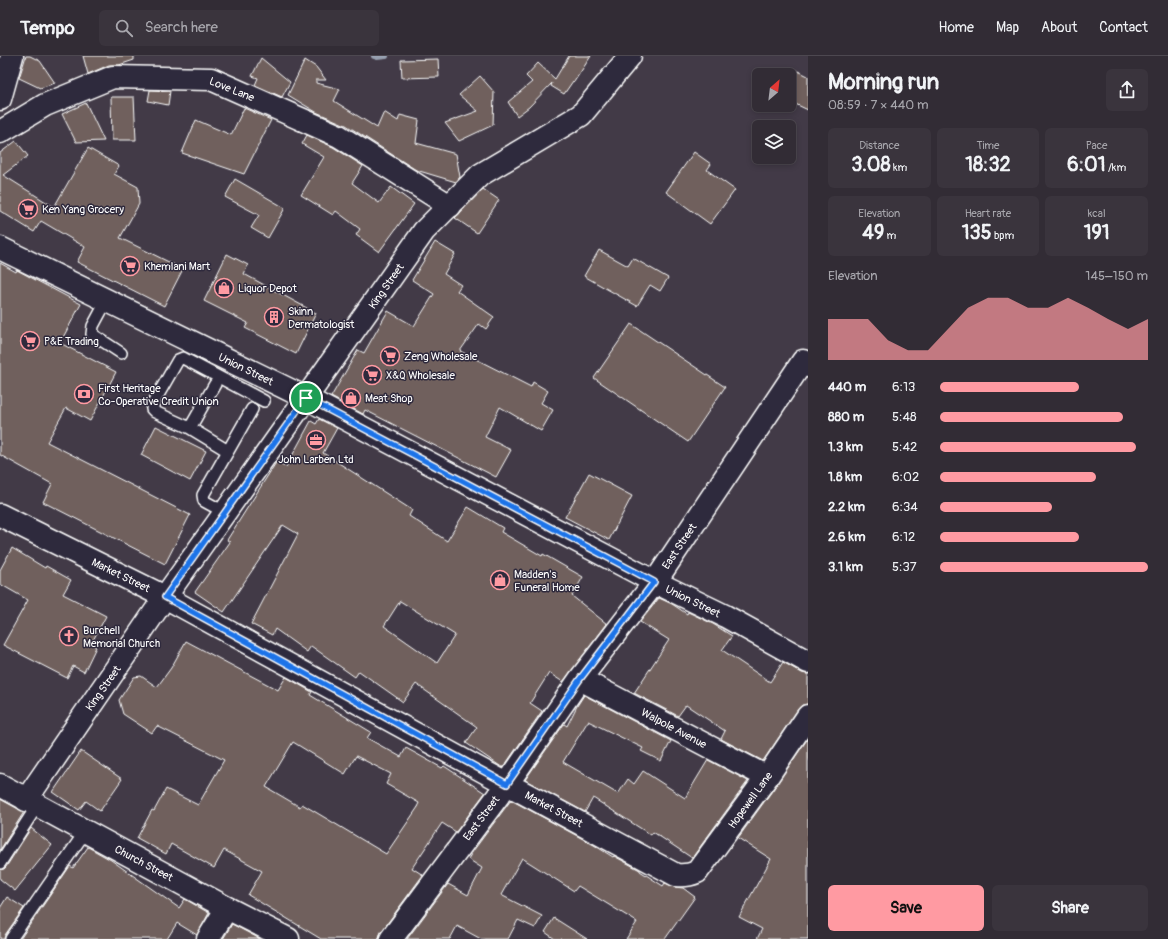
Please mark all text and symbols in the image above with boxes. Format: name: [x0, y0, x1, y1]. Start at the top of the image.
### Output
search box: [99, 10, 379, 46]
text: Tempo: [20, 16, 75, 40]
icon: search: [113, 17, 135, 39]
text: Search here: [145, 18, 218, 37]
text: Home: [939, 19, 974, 36]
text: Map: [996, 19, 1019, 36]
text: About: [1041, 19, 1077, 36]
text: Contact: [1099, 19, 1148, 36]
north arrow: [752, 68, 796, 112]
map controls: [752, 68, 796, 164]
text: Morning run: [828, 68, 939, 96]
button: share: [1106, 69, 1148, 111]
street label: Love Lane: [207, 75, 257, 105]
text: 08:59 · 7 × 440 m: [828, 97, 928, 113]
button: layers: [752, 120, 796, 164]
text: Distance: [859, 139, 899, 152]
text: Time: [976, 139, 999, 152]
text: Pace: [1086, 139, 1108, 152]
text: 3.08: [851, 152, 891, 177]
text: 18:32: [965, 152, 1011, 177]
text: 6:01: [1067, 152, 1106, 177]
text: km: [891, 161, 907, 174]
text: /km: [1106, 161, 1126, 174]
supermarket icon: Ken Yang Grocery: [17, 198, 39, 220]
place label: Ken Yang Grocery: [42, 203, 124, 216]
text: Elevation: [858, 207, 900, 220]
text: Heart rate: [965, 207, 1011, 220]
text: kcal: [1088, 207, 1106, 220]
text: 49: [862, 220, 884, 245]
text: 135: [962, 220, 992, 245]
text: 191: [1084, 220, 1110, 245]
text: m: [884, 229, 896, 242]
text: bpm: [992, 229, 1014, 242]
supermarket icon: Khemlani Mart: [119, 255, 141, 277]
place label: Khemlani Mart: [144, 260, 211, 273]
street label: King Street: [366, 261, 407, 312]
text: Elevation: [828, 268, 878, 284]
text: 145–150 m: [1085, 268, 1148, 284]
shop icon: Liquor Depot: [213, 277, 235, 299]
place label: Liquor Depot: [238, 282, 297, 295]
place label: Skinn Dermatologist: [288, 305, 355, 331]
building icon: Skinn Dermatologist: [263, 306, 285, 328]
supermarket icon: P&E Trading: [19, 330, 41, 352]
place label: P&E Trading: [44, 335, 99, 348]
supermarket icon: Zeng Wholesale: [379, 345, 401, 367]
place label: Zeng Wholesale: [404, 350, 478, 363]
street label: Union Street: [216, 351, 276, 389]
supermarket icon: X&Q Wholesale: [361, 364, 383, 386]
place label: X&Q Wholesale: [386, 369, 455, 382]
text: 440 m: [828, 379, 866, 395]
text: 6:13: [892, 379, 915, 395]
pin: [289, 381, 323, 415]
place label: First Heritage Co-Operative Credit Union: [98, 382, 219, 408]
bank icon: First Heritage Co-Operative Credit Union: [73, 383, 95, 405]
icon: arrive: [295, 387, 317, 409]
shop icon: Meat Shop: [340, 387, 362, 409]
place label: Meat Shop: [365, 392, 413, 405]
text: 880 m: [828, 409, 864, 425]
text: 5:48: [892, 409, 917, 425]
office icon: John Larben Ltd: [305, 429, 327, 451]
text: 1.3 km: [828, 439, 863, 455]
text: 5:42: [892, 439, 917, 455]
place label: John Larben Ltd: [278, 453, 354, 466]
text: 1.8 km: [828, 469, 862, 485]
text: 6:02: [892, 469, 919, 485]
text: 2.2 km: [828, 499, 865, 515]
text: 6:34: [892, 499, 918, 515]
street label: East Street: [659, 520, 700, 572]
text: 2.6 km: [828, 529, 865, 545]
text: 6:12: [892, 529, 915, 545]
street label: Market Street: [89, 556, 153, 595]
text: 3.1 km: [828, 559, 863, 575]
text: 5:37: [892, 559, 917, 575]
place label: Madden's Funeral Home: [514, 568, 580, 594]
shop icon: Madden's Funeral Home: [489, 569, 511, 591]
street label: Union Street: [663, 583, 723, 621]
place label: Burchell Memorial Church: [83, 624, 160, 650]
church icon: Burchell Memorial Church: [58, 625, 80, 647]
street label: King Street: [83, 663, 124, 714]
street label: Walpole Avenue: [639, 706, 709, 751]
street label: Hopewell Lane: [726, 769, 776, 831]
street label: Market Street: [523, 789, 585, 830]
street label: East Street: [460, 793, 503, 843]
street label: Church Street: [112, 843, 176, 885]
button: Save: [828, 885, 984, 931]
button: Share: [992, 885, 1148, 931]

